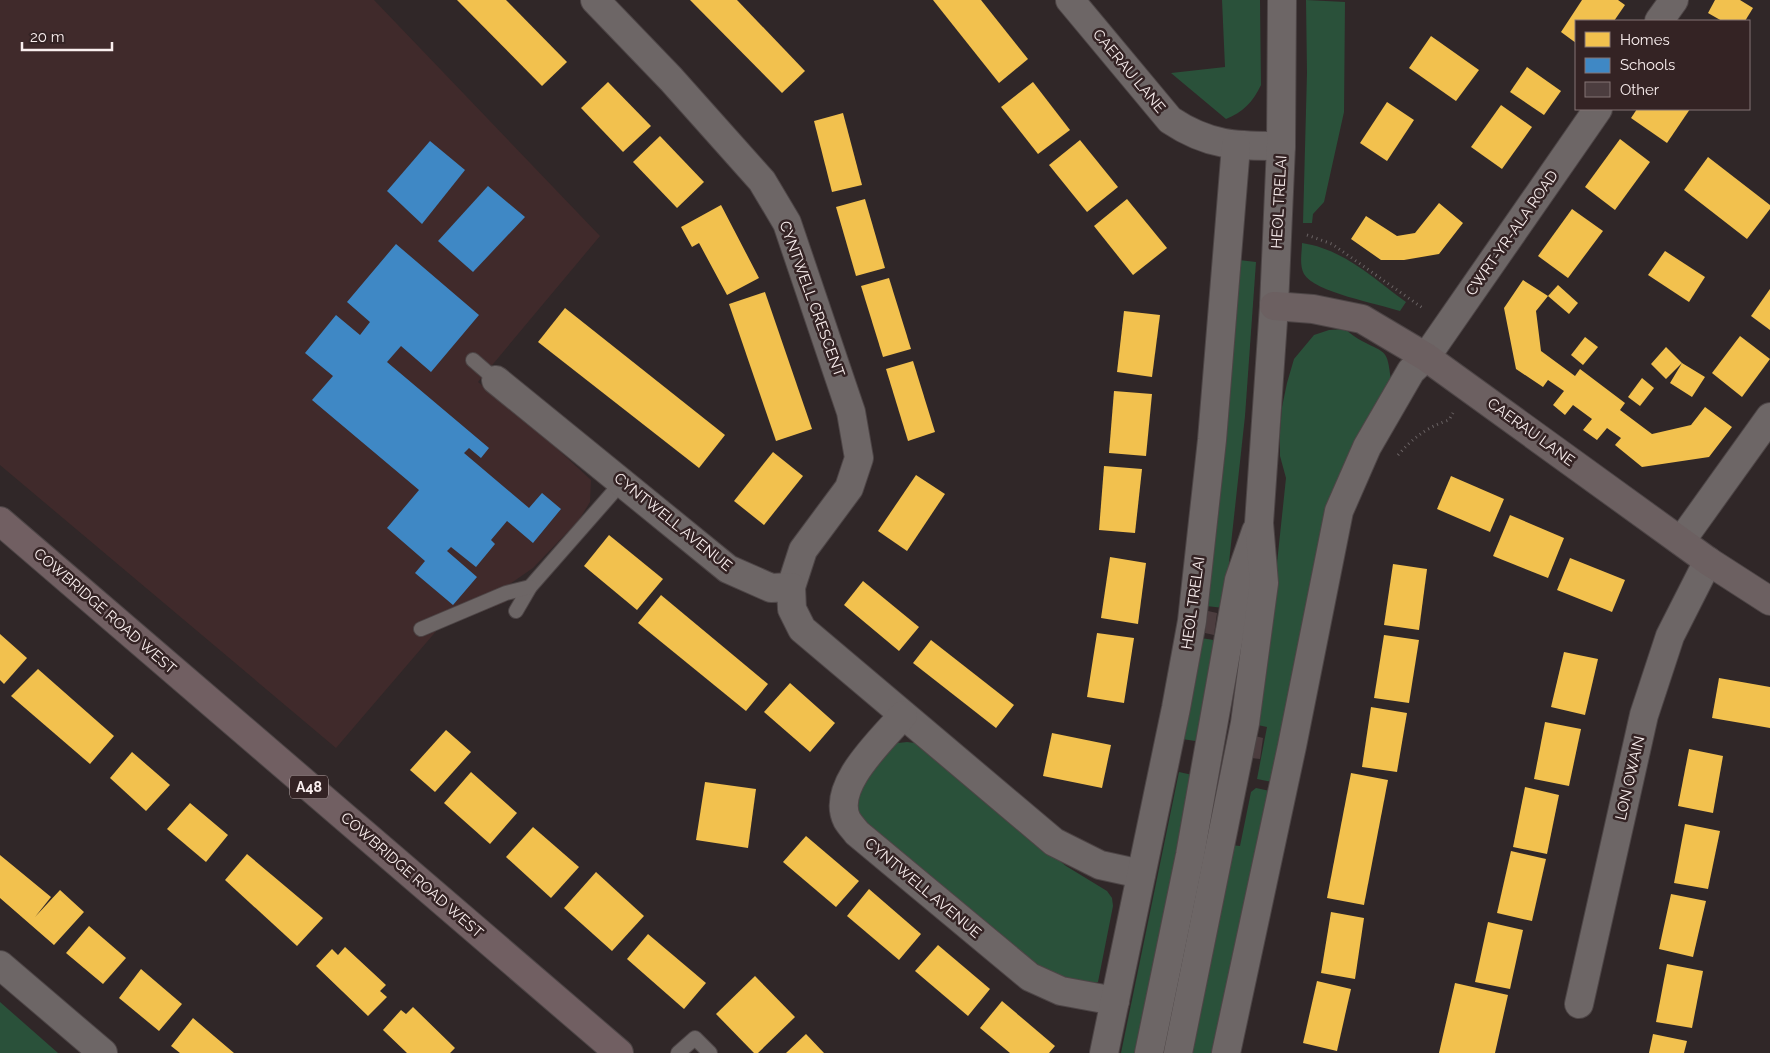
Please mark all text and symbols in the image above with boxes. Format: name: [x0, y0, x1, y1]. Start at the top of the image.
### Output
scale bar: [22, 20, 112, 52]
legend: [1575, 20, 1750, 110]
street label: CAERAU LANE: [1089, 26, 1169, 116]
text: 20 m: [30, 28, 65, 46]
text: Homes: [1620, 31, 1670, 49]
text: Schools: [1620, 56, 1675, 74]
text: Other: [1620, 81, 1660, 99]
street label: HEOL TRELAI: [1268, 155, 1290, 249]
street label: CWRT-YR-ALA ROAD: [1462, 167, 1562, 299]
street label: CYNTWELL CRESCENT: [775, 219, 849, 379]
street label: CAERAU LANE: [1484, 394, 1578, 470]
street label: CYNTWELL AVENUE: [610, 469, 736, 575]
street label: COWBRIDGE ROAD WEST: [30, 544, 180, 678]
street label: HEOL TRELAI: [1178, 555, 1208, 651]
street label: LON OWAIN: [1612, 734, 1648, 822]
road number: A48: [290, 776, 328, 799]
street label: COWBRIDGE ROAD WEST: [337, 808, 487, 942]
street label: CYNTWELL AVENUE: [861, 834, 985, 942]

